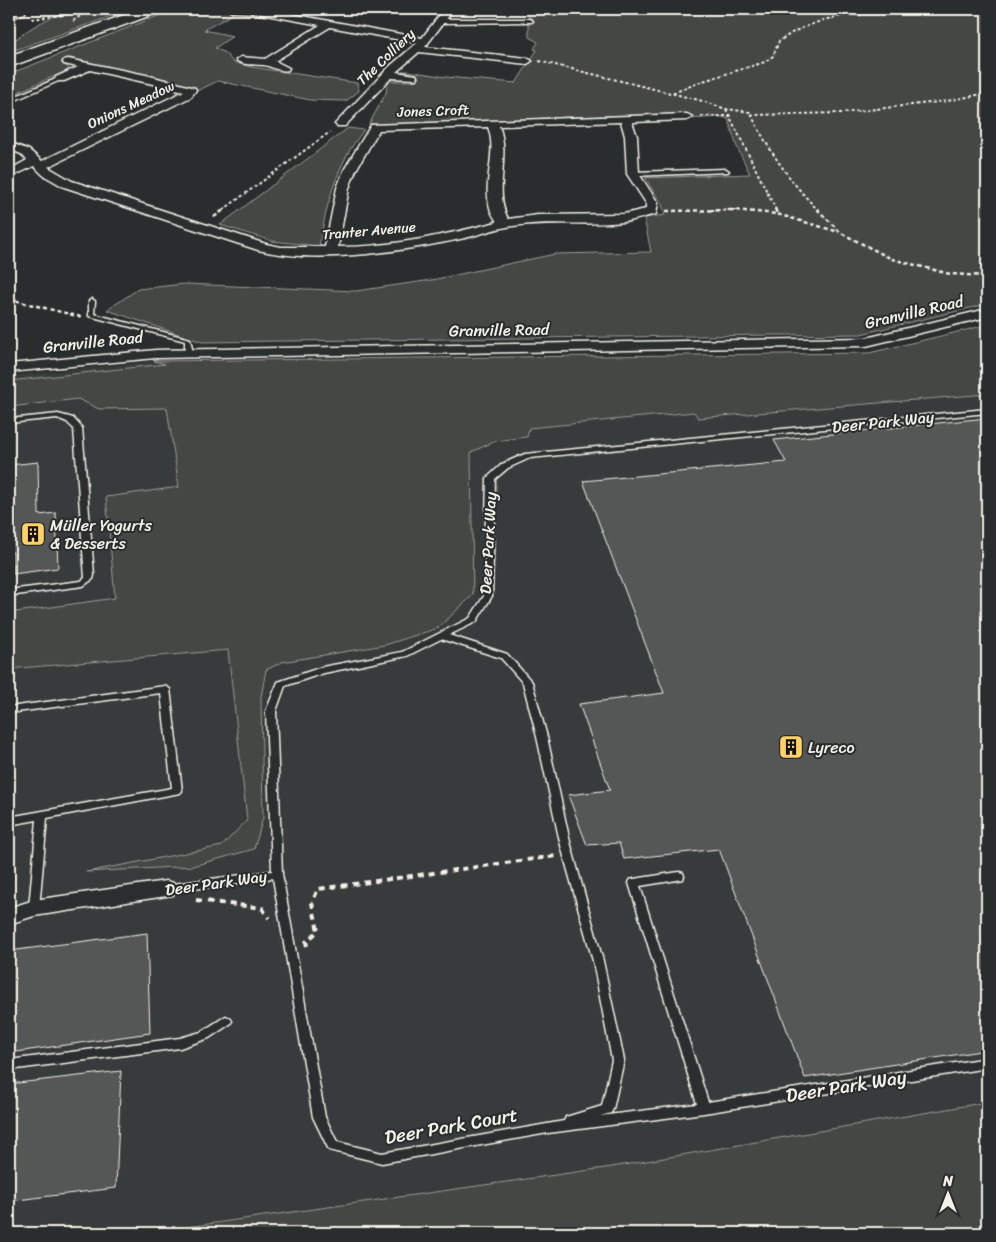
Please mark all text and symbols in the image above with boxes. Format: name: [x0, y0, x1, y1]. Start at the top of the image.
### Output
street label: The Colliery: [351, 22, 422, 92]
street label: Onions Meadow: [83, 74, 179, 136]
street label: Jones Croft: [396, 97, 469, 125]
street label: Tranter Avenue: [321, 214, 417, 248]
street label: Granville Road: [862, 286, 968, 337]
street label: Granville Road: [449, 315, 551, 345]
street label: Granville Road: [42, 322, 146, 362]
street label: Deer Park Way: [831, 402, 936, 442]
street label: Deer Park Way: [471, 490, 505, 595]
place label: Müller Yogurts & Desserts: [50, 511, 152, 558]
building icon: Müller Yogurts & Desserts: [20, 521, 46, 547]
place label: Lyreco: [808, 733, 855, 762]
building icon: Lyreco: [778, 734, 804, 760]
street label: Deer Park Way: [163, 861, 269, 904]
street label: Deer Park Way: [783, 1060, 909, 1112]
street label: Deer Park Court: [382, 1098, 520, 1154]
text: N: [942, 1169, 953, 1194]
north arrow: [924, 1170, 974, 1220]

